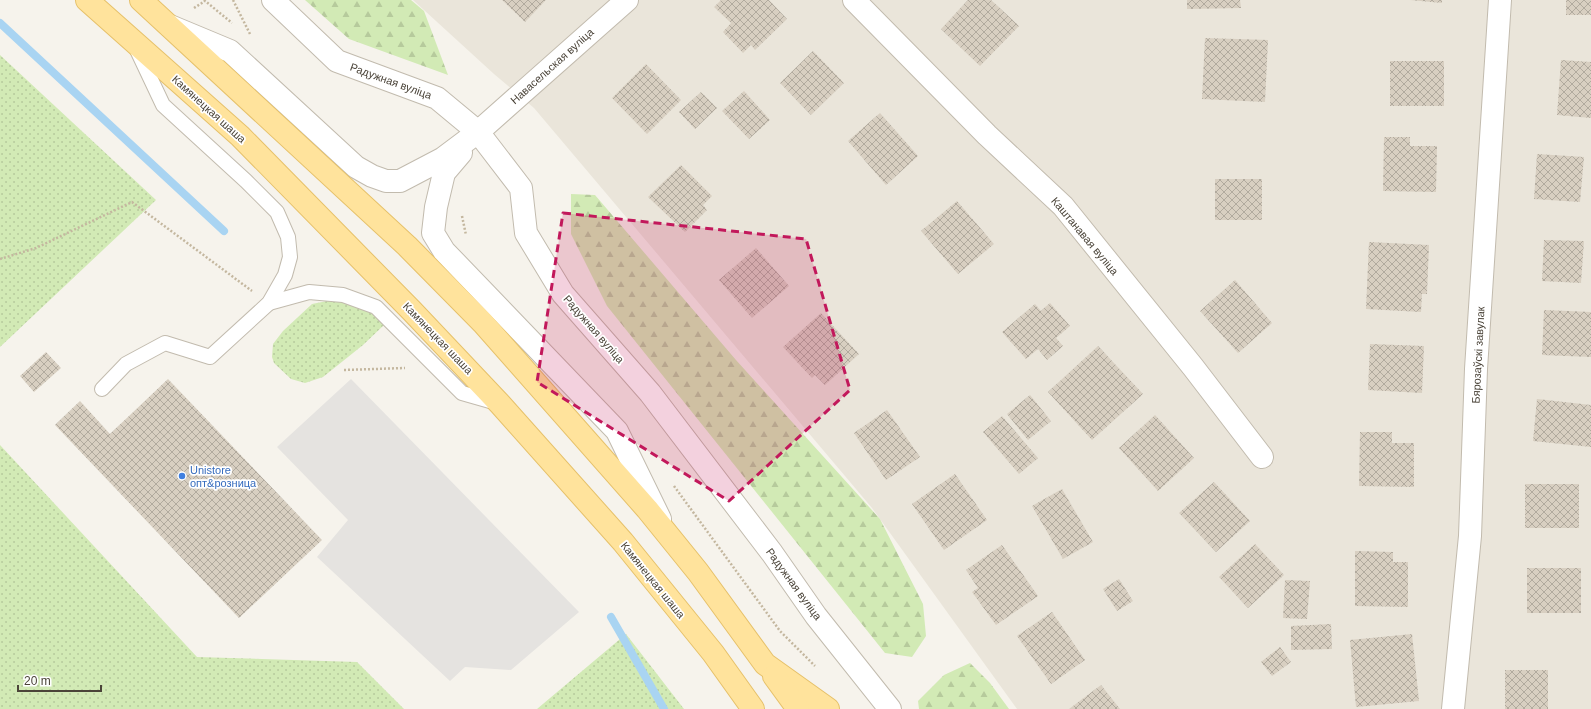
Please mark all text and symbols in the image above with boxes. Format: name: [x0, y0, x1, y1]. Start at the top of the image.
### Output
street label: Навасельская вуліца: [508, 25, 596, 106]
street label: Радужная вуліца: [349, 61, 434, 102]
street label: Камянецкая шаша: [170, 73, 249, 146]
street label: Каштанавая вуліца: [1049, 195, 1122, 278]
street label: Радужная вуліца: [561, 293, 627, 366]
street label: Камянецкая шаша: [401, 300, 476, 377]
street label: Бярозаўскі завулак: [1469, 306, 1487, 404]
place label: Unistore опт&розница: [190, 464, 257, 489]
marker: Unistore опт&розница: [177, 471, 187, 481]
street label: Камянецкая шаша: [619, 539, 688, 621]
street label: Радужная вуліца: [764, 546, 825, 623]
scale bar: [18, 667, 101, 693]
text: 20 m: [24, 674, 51, 688]

